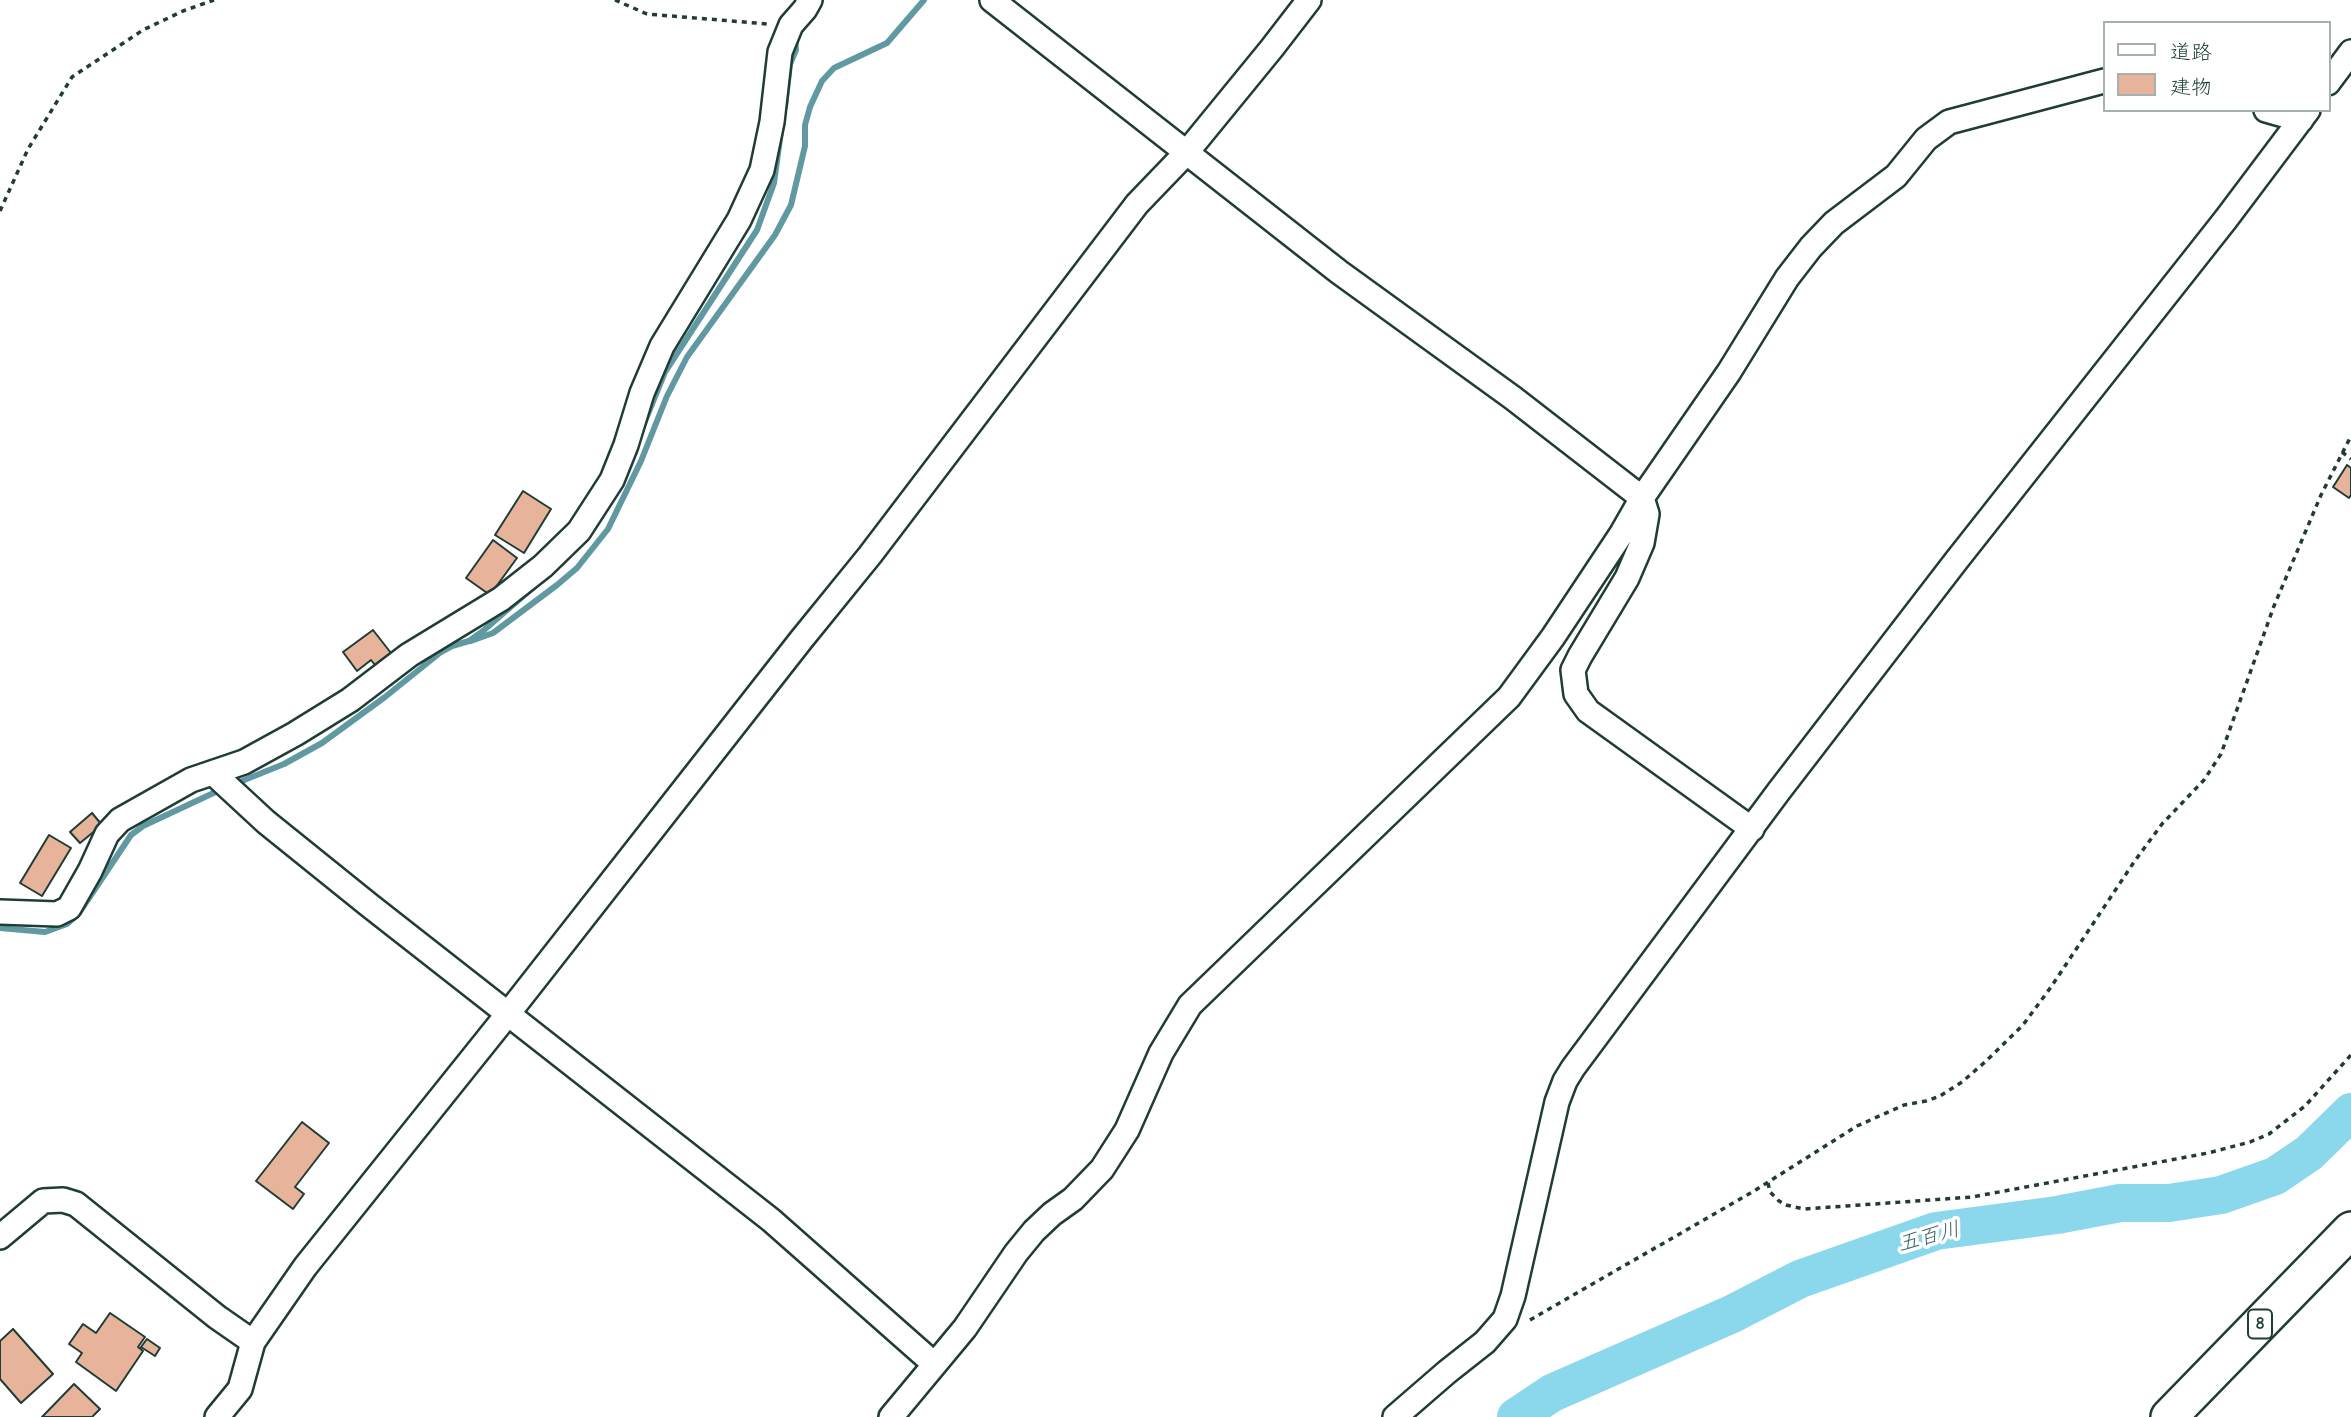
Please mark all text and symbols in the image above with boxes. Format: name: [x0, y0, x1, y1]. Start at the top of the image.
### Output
legend: [2102, 21, 2330, 112]
text: 道路: [2170, 40, 2212, 64]
text: 建物: [2170, 75, 2212, 99]
water label: 五百川: [1895, 1217, 1963, 1257]
road number: 8: [2248, 1310, 2272, 1338]

